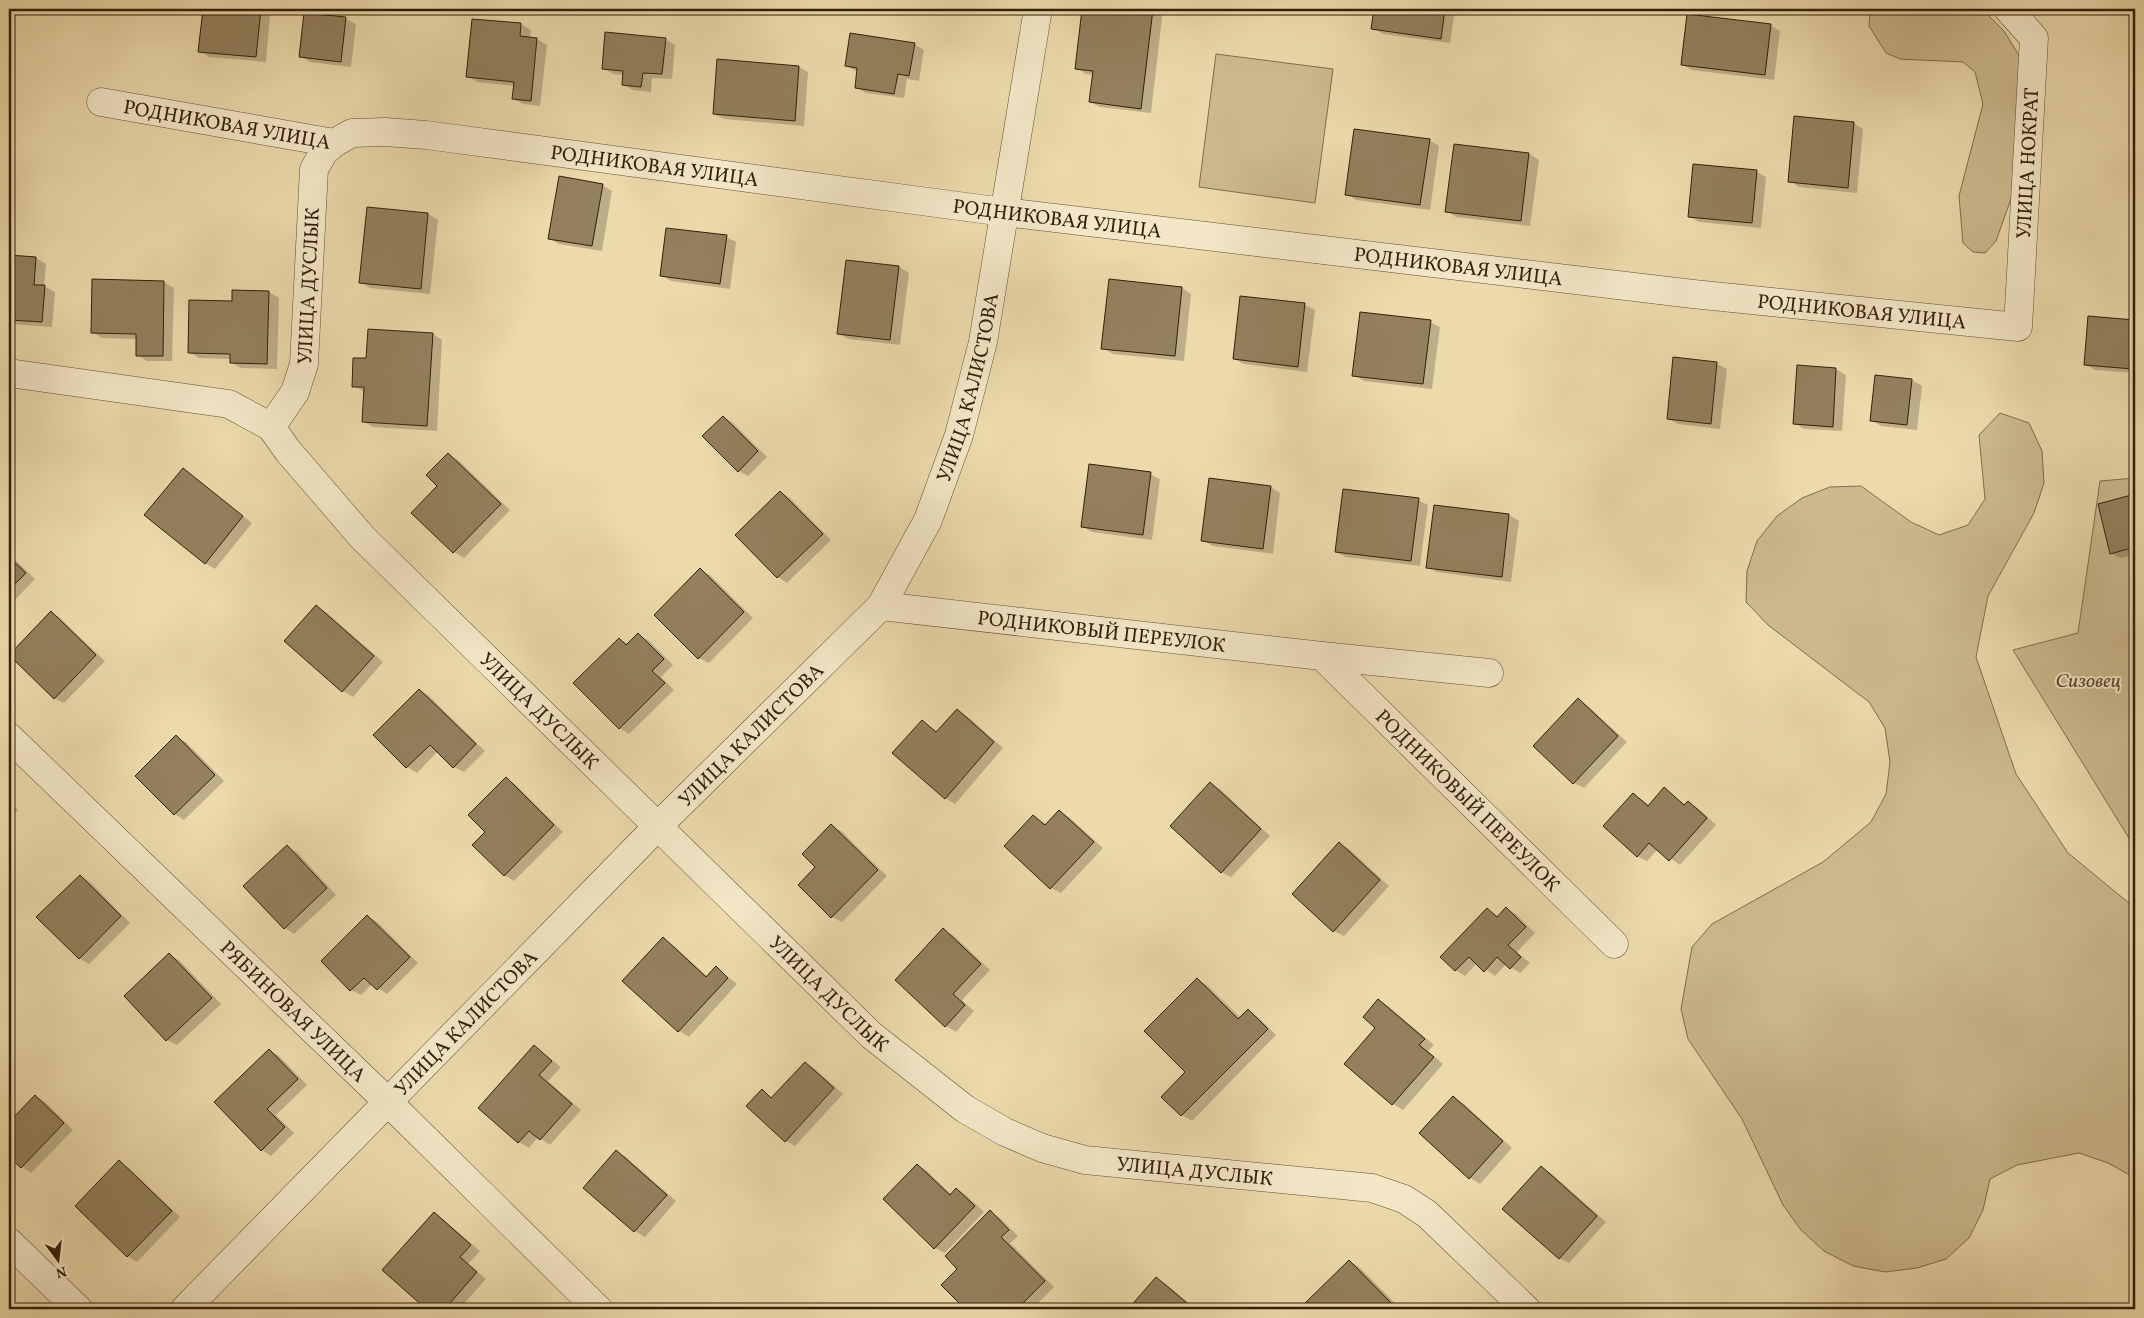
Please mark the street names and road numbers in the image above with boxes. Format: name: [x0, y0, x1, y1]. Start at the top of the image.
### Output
street label: УЛИЦА НОКРАТ: [2011, 87, 2047, 240]
street label: РОДНИКОВАЯ УЛИЦА: [121, 94, 333, 158]
street label: РОДНИКОВАЯ УЛИЦА: [548, 140, 760, 195]
street label: РОДНИКОВАЯ УЛИЦА: [951, 193, 1163, 247]
street label: УЛИЦА ДУСЛЫК: [292, 206, 328, 365]
street label: РОДНИКОВАЯ УЛИЦА: [1352, 242, 1564, 294]
street label: РОДНИКОВАЯ УЛИЦА: [1756, 289, 1968, 338]
street label: УЛИЦА КАЛИСТОВА: [931, 291, 1007, 487]
street label: РОДНИКОВЫЙ ПЕРЕУЛОК: [976, 605, 1227, 661]
street label: УЛИЦА ДУСЛЫК: [472, 647, 604, 777]
street label: УЛИЦА КАЛИСТОВА: [673, 658, 831, 814]
street label: РОДНИКОВЫЙ ПЕРЕУЛОК: [1368, 704, 1566, 899]
street label: УЛИЦА ДУСЛЫК: [761, 930, 894, 1060]
street label: РЯБИНОВАЯ УЛИЦА: [213, 935, 372, 1090]
street label: УЛИЦА КАЛИСТОВА: [389, 945, 545, 1103]
street label: УЛИЦА ДУСЛЫК: [1115, 1151, 1275, 1194]

